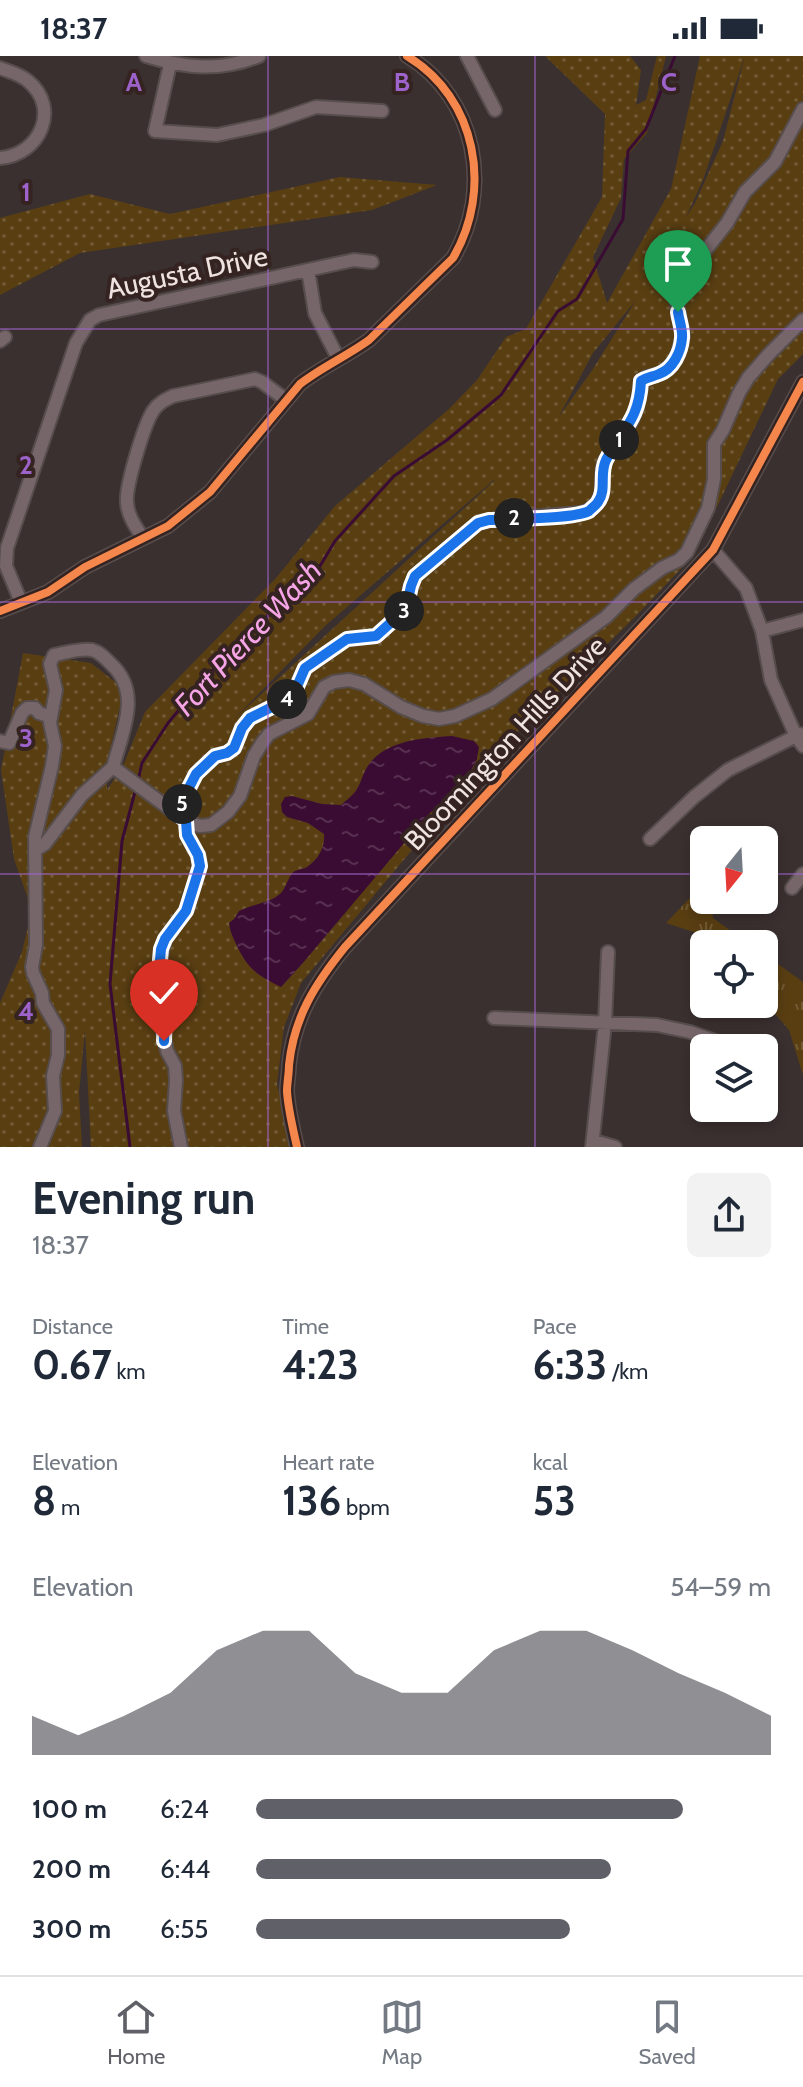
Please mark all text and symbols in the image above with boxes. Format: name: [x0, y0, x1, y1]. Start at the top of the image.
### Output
text: 18:37: [40, 10, 107, 47]
text: A: [126, 66, 143, 98]
text: B: [394, 66, 410, 98]
text: C: [661, 66, 677, 98]
text: 1: [21, 176, 31, 208]
pin: [644, 230, 712, 312]
street label: Augusta Drive: [103, 238, 271, 306]
icon: arrive: [656, 242, 700, 286]
pin: 1: [599, 420, 639, 460]
text: 1: [615, 426, 623, 453]
text: 2: [19, 449, 33, 481]
pin: 2: [494, 498, 534, 538]
text: 2: [508, 504, 520, 531]
water label: Fort Pierce Wash: [166, 552, 329, 723]
pin: 3: [384, 591, 424, 631]
text: 3: [398, 597, 410, 624]
street label: Bloomington Hills Drive: [397, 629, 613, 857]
pin: 4: [267, 679, 307, 719]
text: 4: [280, 685, 294, 712]
text: 3: [19, 722, 33, 754]
pin: 5: [162, 784, 202, 824]
text: 5: [176, 790, 188, 817]
north arrow: [690, 826, 778, 914]
map controls: [690, 826, 778, 1122]
button: locate: [690, 930, 778, 1018]
pin: [130, 959, 198, 1041]
icon: check: [142, 971, 186, 1015]
text: 4: [18, 995, 34, 1027]
button: layers: [690, 1034, 778, 1122]
text: Evening run: [32, 1172, 255, 1225]
button: share: [687, 1173, 771, 1257]
text: 18:37: [32, 1229, 89, 1261]
text: Distance: [32, 1313, 113, 1340]
text: Time: [282, 1313, 329, 1340]
text: Pace: [533, 1313, 577, 1340]
text: 0.67: [32, 1340, 112, 1389]
text: 4:23: [282, 1340, 359, 1389]
text: 6:33: [533, 1340, 607, 1389]
text: km: [112, 1358, 146, 1385]
text: /km: [607, 1358, 648, 1385]
text: Elevation: [32, 1449, 118, 1476]
text: Heart rate: [282, 1449, 374, 1476]
text: kcal: [533, 1449, 568, 1476]
text: 8: [32, 1476, 56, 1525]
text: 136: [282, 1476, 341, 1525]
text: 53: [533, 1476, 576, 1525]
text: m: [56, 1494, 80, 1521]
text: bpm: [341, 1494, 390, 1521]
text: Elevation: [32, 1571, 134, 1603]
text: 54–59 m: [670, 1571, 771, 1603]
text: 100 m: [32, 1793, 107, 1825]
text: 6:24: [160, 1793, 209, 1825]
text: 200 m: [32, 1853, 111, 1885]
text: 6:44: [160, 1853, 210, 1885]
text: 300 m: [32, 1913, 111, 1945]
text: 6:55: [160, 1913, 208, 1945]
tab: Home: [107, 1995, 165, 2070]
tab: Map: [380, 1995, 424, 2070]
tab: Saved: [639, 1995, 696, 2070]

